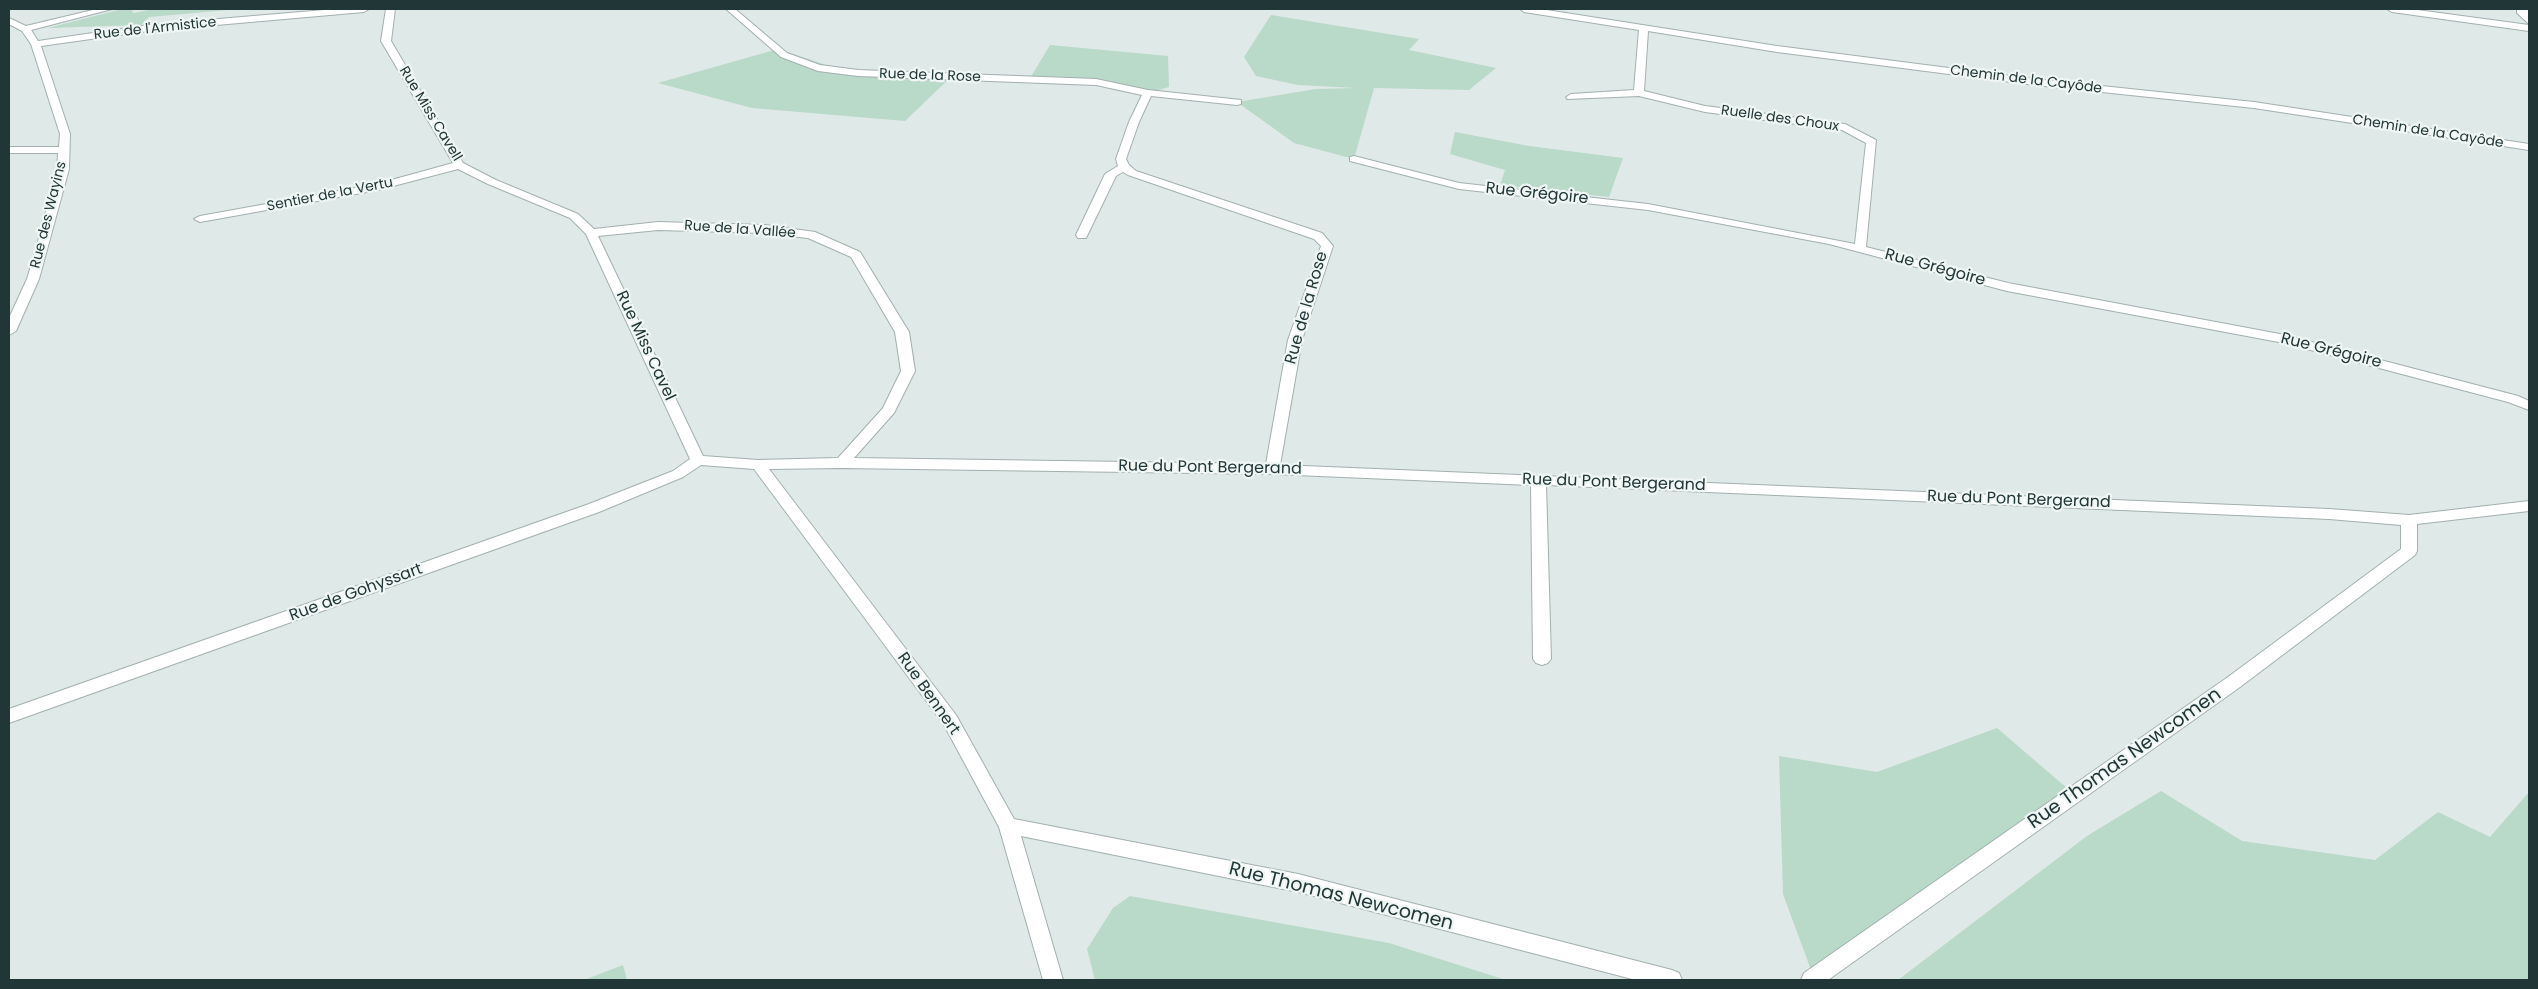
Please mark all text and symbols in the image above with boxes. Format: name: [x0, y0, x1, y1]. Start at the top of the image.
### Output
street label: Rue de l'Armistice: [93, 14, 217, 44]
street label: Chemin de la Cayôde: [1949, 62, 2103, 98]
street label: Rue Miss Cavell: [395, 64, 465, 164]
street label: Rue de la Rose: [879, 66, 981, 86]
street label: Ruelle des Choux: [1720, 102, 1840, 136]
street label: Chemin de la Cayôde: [2351, 112, 2505, 152]
street label: Rue des Wayins: [28, 160, 70, 270]
street label: Sentier de la Vertu: [266, 175, 394, 215]
street label: Rue Grégoire: [1485, 179, 1589, 209]
street label: Rue de la Vallée: [684, 218, 796, 242]
street label: Rue Grégoire: [1883, 245, 1987, 291]
street label: Rue de la Rose: [1282, 249, 1332, 367]
street label: Rue Miss Cavel: [611, 288, 679, 404]
street label: Rue Grégoire: [2279, 329, 2383, 373]
street label: Rue du Pont Bergerand: [1118, 457, 1302, 479]
street label: Rue du Pont Bergerand: [1522, 470, 1706, 496]
street label: Rue du Pont Bergerand: [1927, 487, 2111, 513]
street label: Rue de Gohyssart: [287, 560, 425, 626]
street label: Rue Bennert: [893, 649, 963, 739]
street label: Rue Thomas Newcomen: [2024, 684, 2226, 834]
street label: Rue Thomas Newcomen: [1226, 858, 1456, 936]

